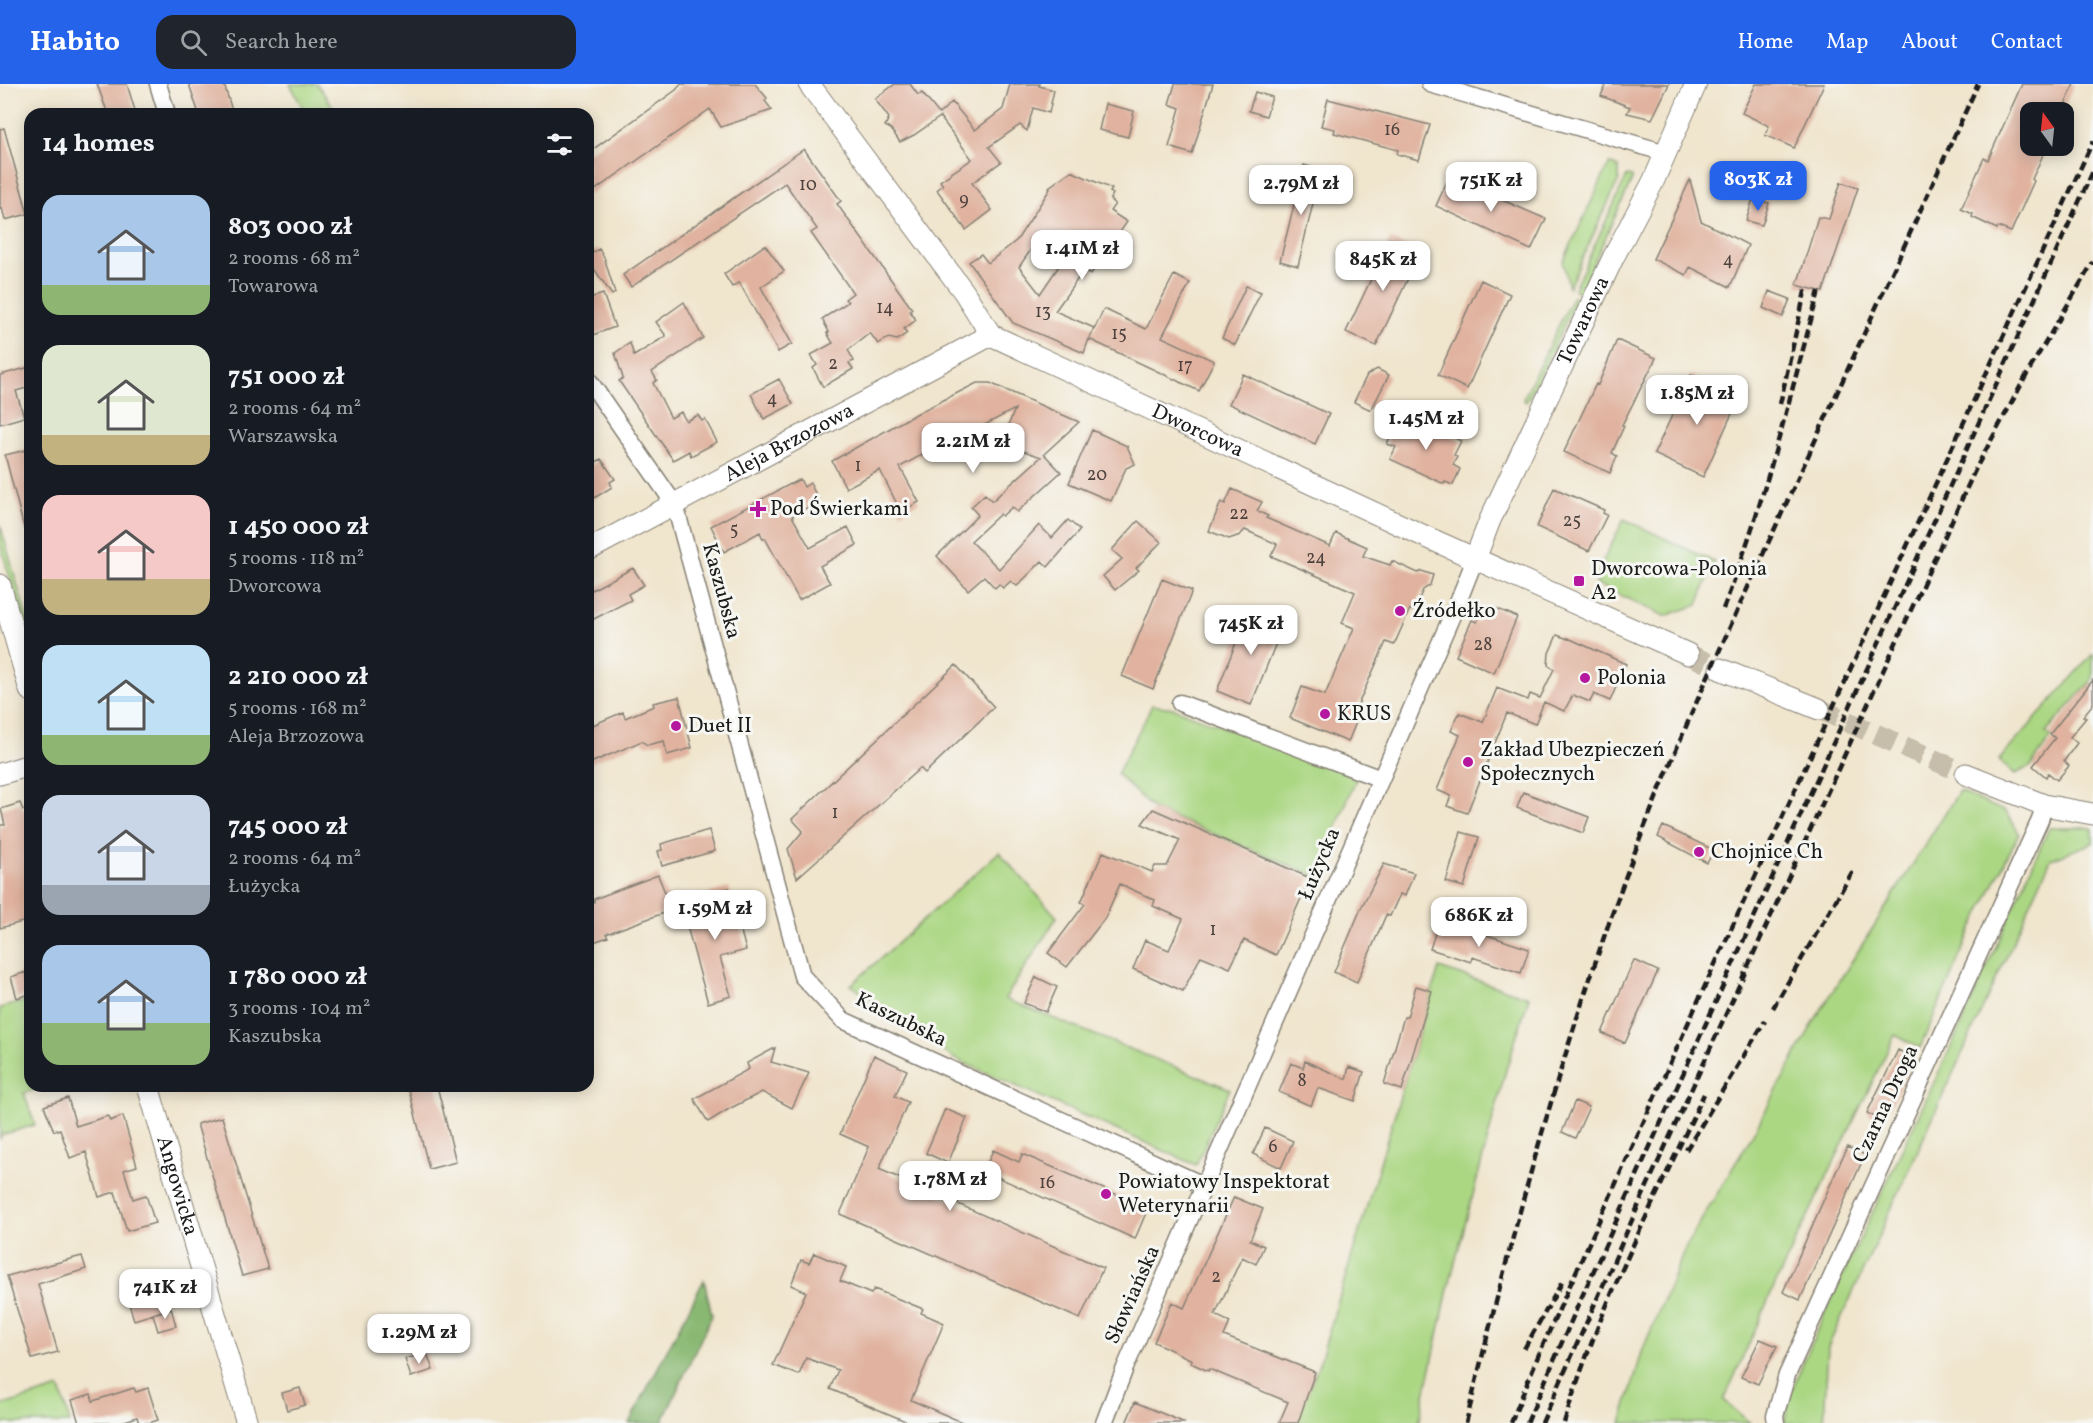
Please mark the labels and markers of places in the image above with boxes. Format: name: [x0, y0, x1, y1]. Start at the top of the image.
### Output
pin: 803K zł: [1703, 161, 1813, 212]
pin: 751K zł: [1436, 162, 1546, 213]
pin: 2.79M zł: [1239, 165, 1363, 216]
pin: 1.41M zł: [1020, 230, 1144, 281]
pin: 845K zł: [1328, 241, 1438, 292]
pin: 1.85M zł: [1635, 375, 1759, 426]
pin: 1.45M zł: [1364, 400, 1488, 451]
pin: 2.21M zł: [911, 423, 1035, 474]
place label: Pod Świerkami: [770, 495, 909, 524]
marker: Pod Świerkami: [751, 502, 765, 516]
place label: Dworcowa-Polonia A2: [1591, 555, 1767, 608]
marker: Dworcowa-Polonia A2: [1572, 574, 1586, 588]
place label: Źródełko: [1412, 597, 1496, 626]
marker: Źródełko: [1393, 604, 1407, 618]
pin: 745K zł: [1196, 605, 1306, 656]
place label: Polonia: [1597, 664, 1667, 693]
marker: Polonia: [1578, 671, 1592, 685]
place label: KRUS: [1337, 700, 1391, 729]
marker: KRUS: [1318, 707, 1332, 721]
place label: Duet II: [688, 712, 752, 741]
marker: Duet II: [669, 719, 683, 733]
place label: Zakład Ubezpieczeń Społecznych: [1480, 736, 1665, 789]
marker: Zakład Ubezpieczeń Społecznych: [1461, 755, 1475, 769]
place label: Chojnice Ch: [1711, 838, 1823, 867]
marker: Chojnice Ch: [1692, 845, 1706, 859]
pin: 1.59M zł: [653, 890, 777, 941]
pin: 686K zł: [1424, 897, 1534, 948]
pin: 1.78M zł: [888, 1161, 1012, 1212]
place label: Powiatowy Inspektorat Weterynarii: [1118, 1168, 1330, 1221]
marker: Powiatowy Inspektorat Weterynarii: [1099, 1187, 1113, 1201]
pin: 741K zł: [110, 1269, 220, 1320]
pin: 1.29M zł: [357, 1314, 481, 1365]

